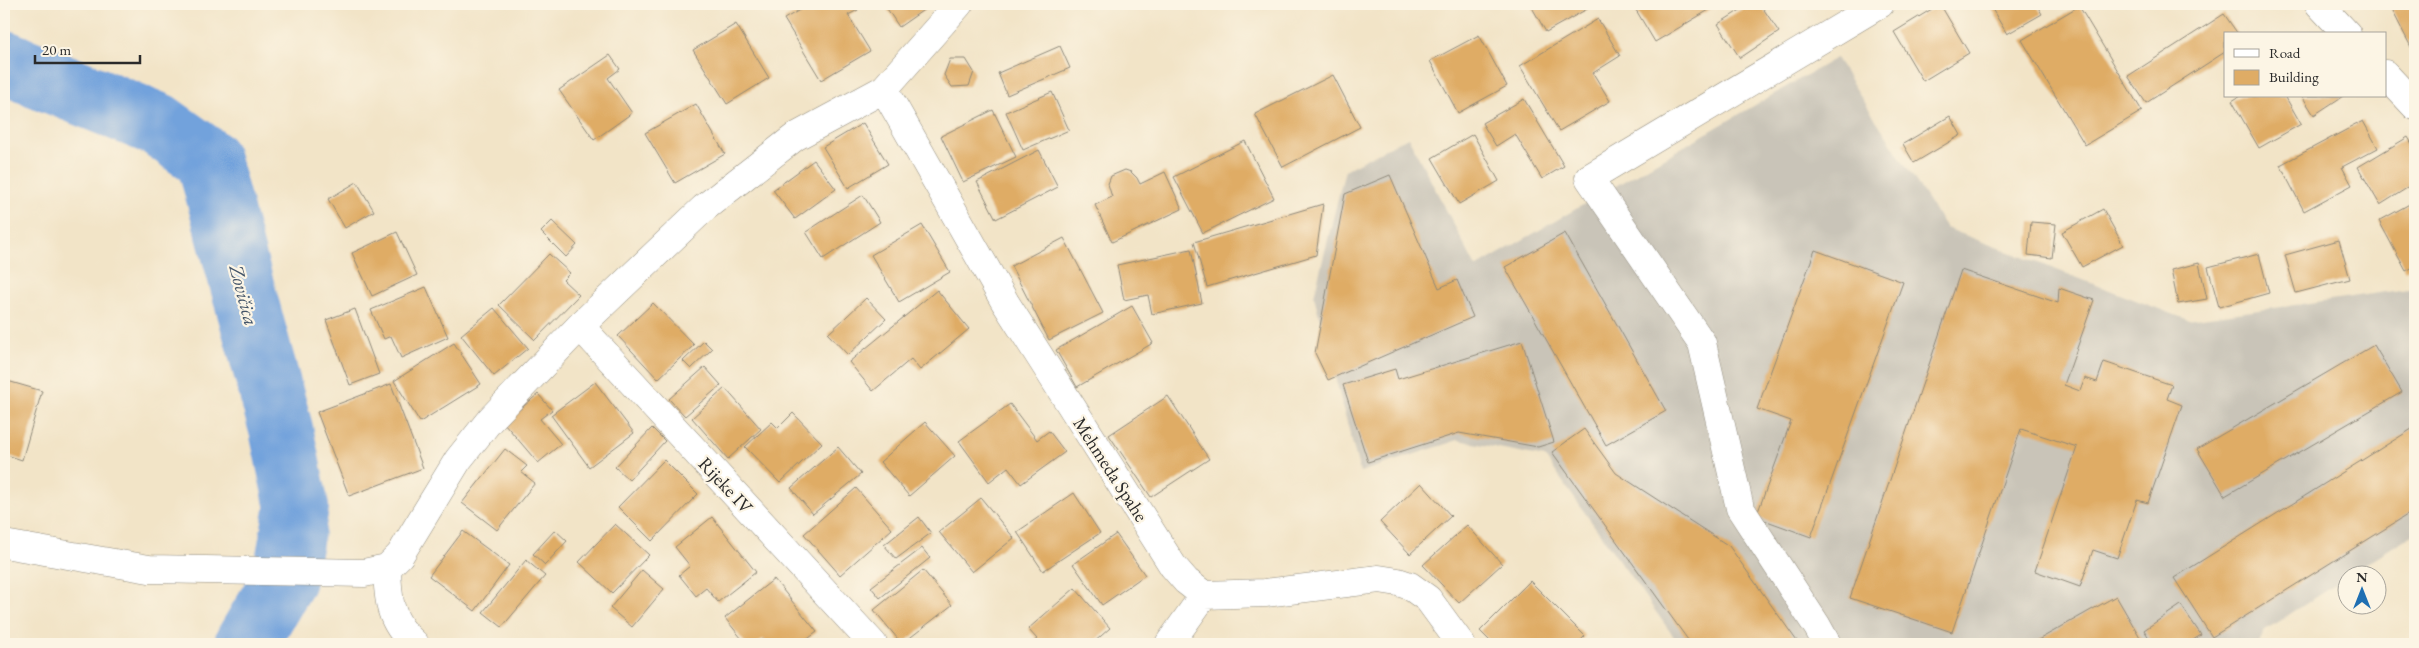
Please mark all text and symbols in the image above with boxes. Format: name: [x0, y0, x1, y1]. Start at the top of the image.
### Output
scale bar: [35, 32, 140, 64]
legend: [2224, 32, 2386, 98]
text: 20 m: [42, 40, 71, 59]
text: Road: [2269, 43, 2301, 62]
text: Building: [2269, 67, 2319, 86]
water label: Zovičica: [223, 261, 265, 328]
street label: Mehmeda Spahe: [1067, 412, 1154, 526]
street label: Rijeke IV: [693, 451, 759, 519]
north arrow: [2336, 566, 2386, 616]
text: N: [2356, 568, 2368, 586]

